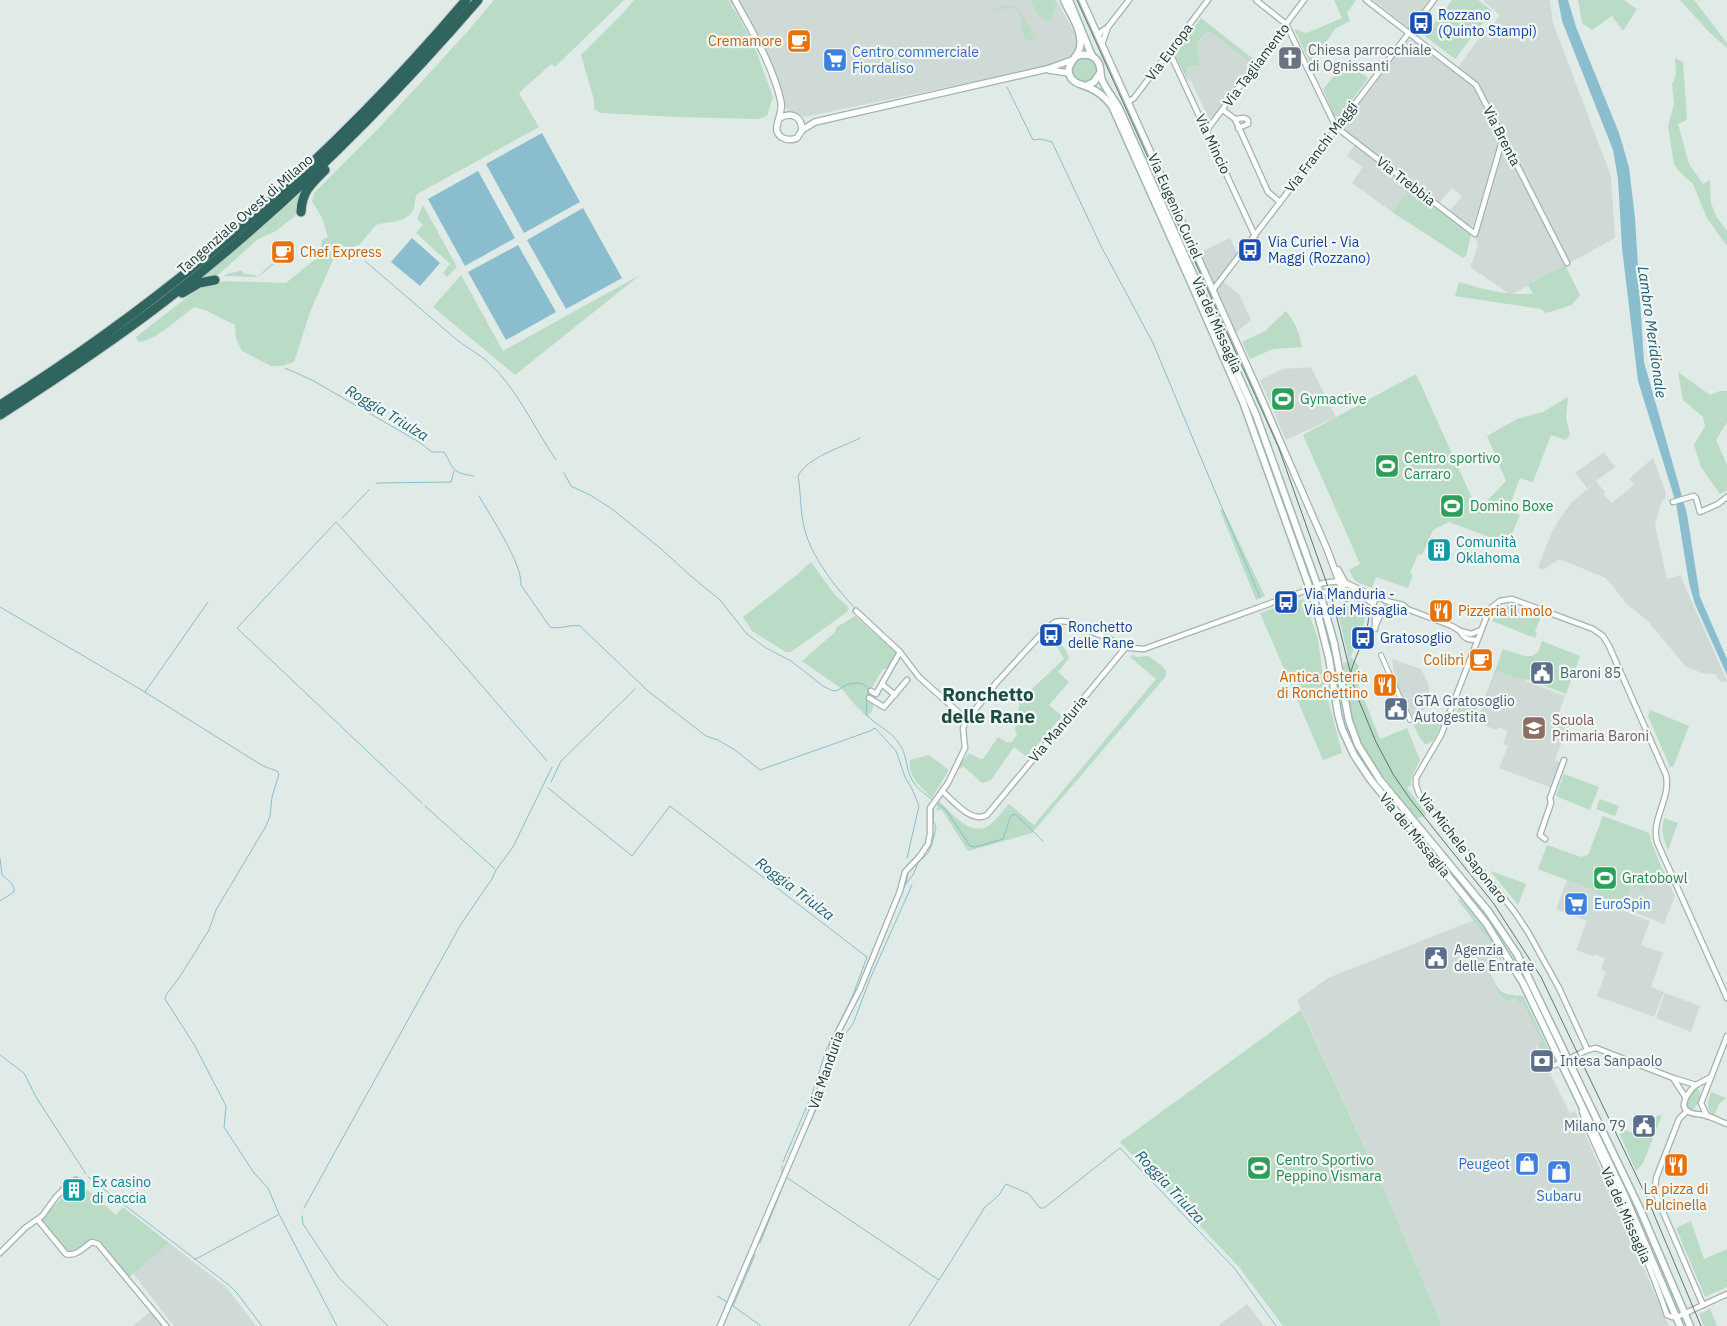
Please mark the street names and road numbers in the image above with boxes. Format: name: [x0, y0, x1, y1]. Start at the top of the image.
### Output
street label: Via Europa: [1142, 19, 1197, 84]
street label: Via Tagliamento: [1219, 20, 1293, 110]
street label: Via Franchi Maggi: [1281, 98, 1361, 196]
street label: Via Brenta: [1479, 103, 1525, 170]
street label: Via Mincio: [1191, 111, 1235, 177]
street label: Tangenziale Ovest di Milano: [173, 150, 317, 278]
street label: Via Eugenio Curiel: [1144, 151, 1206, 262]
street label: Via Trebbia: [1373, 152, 1440, 210]
street label: Via dei Missaglia: [1188, 274, 1246, 376]
street label: Via Manduria: [1025, 691, 1092, 766]
street label: Via dei Missaglia: [1375, 789, 1455, 881]
street label: Via Michele Saponaro: [1414, 789, 1512, 907]
street label: Via Manduria: [804, 1028, 848, 1112]
street label: Via dei Missaglia: [1597, 1164, 1655, 1266]

